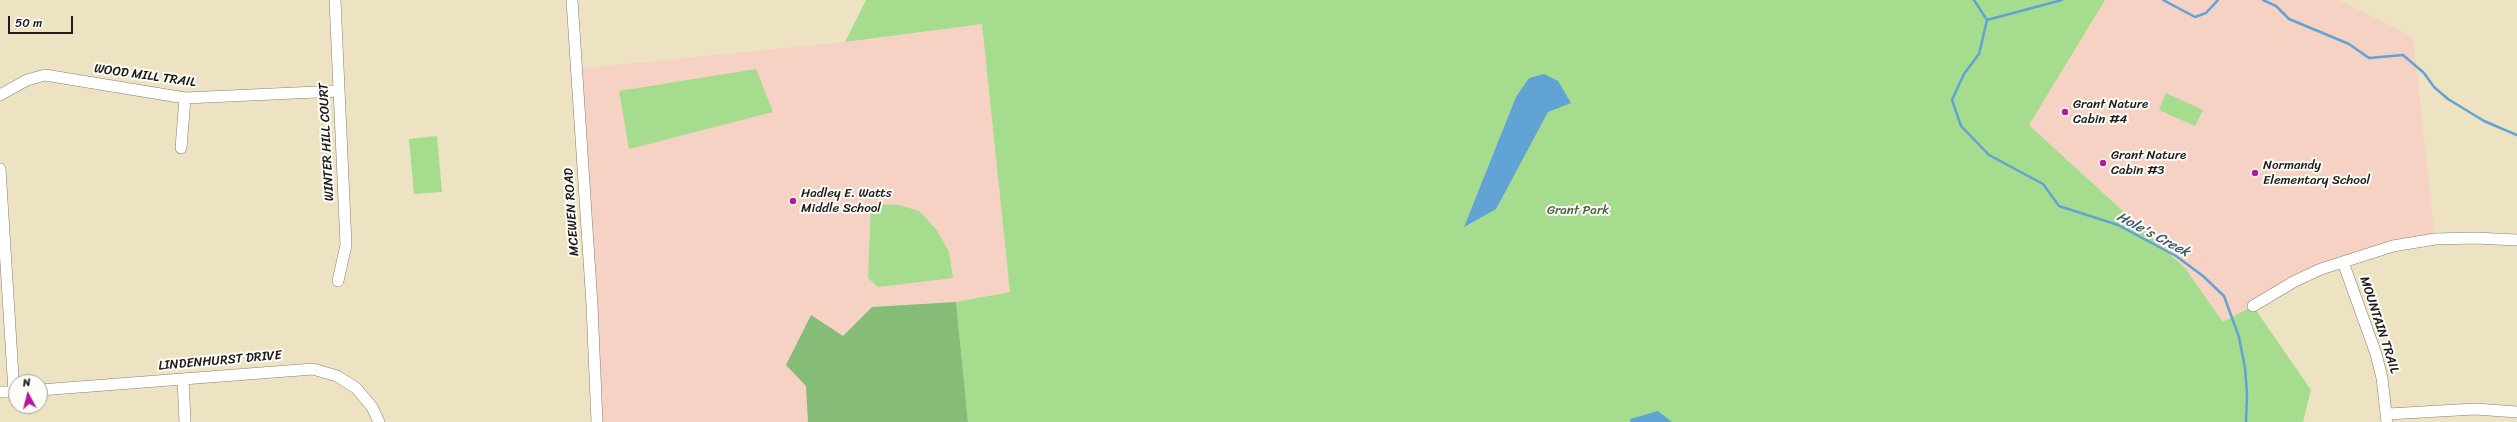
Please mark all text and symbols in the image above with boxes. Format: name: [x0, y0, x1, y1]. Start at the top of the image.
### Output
scale bar: [10, 8, 75, 34]
text: 50 m: [15, 12, 42, 34]
street label: WOOD MILL TRAIL: [93, 61, 197, 91]
street label: WINTER HILL COURT: [316, 82, 338, 202]
place label: Grant Nature Cabin #4: [2073, 97, 2148, 128]
marker: Grant Nature Cabin #4: [2060, 107, 2070, 117]
place label: Grant Nature Cabin #3: [2111, 148, 2186, 179]
marker: Grant Nature Cabin #3: [2098, 158, 2108, 168]
place label: Normandy Elementary School: [2263, 158, 2370, 189]
street label: MCEWEN ROAD: [561, 167, 583, 257]
marker: Normandy Elementary School: [2250, 168, 2260, 178]
place label: Hadley E. Watts Middle School: [801, 186, 892, 217]
marker: Hadley E. Watts Middle School: [788, 196, 798, 206]
park label: Grant Park: [1547, 203, 1609, 219]
water label: Hole's Creek: [2114, 209, 2192, 261]
street label: MOUNTAIN TRAIL: [2356, 274, 2402, 376]
street label: LINDENHURST DRIVE: [158, 348, 282, 374]
text: N: [22, 373, 32, 392]
north arrow: [8, 374, 48, 414]

